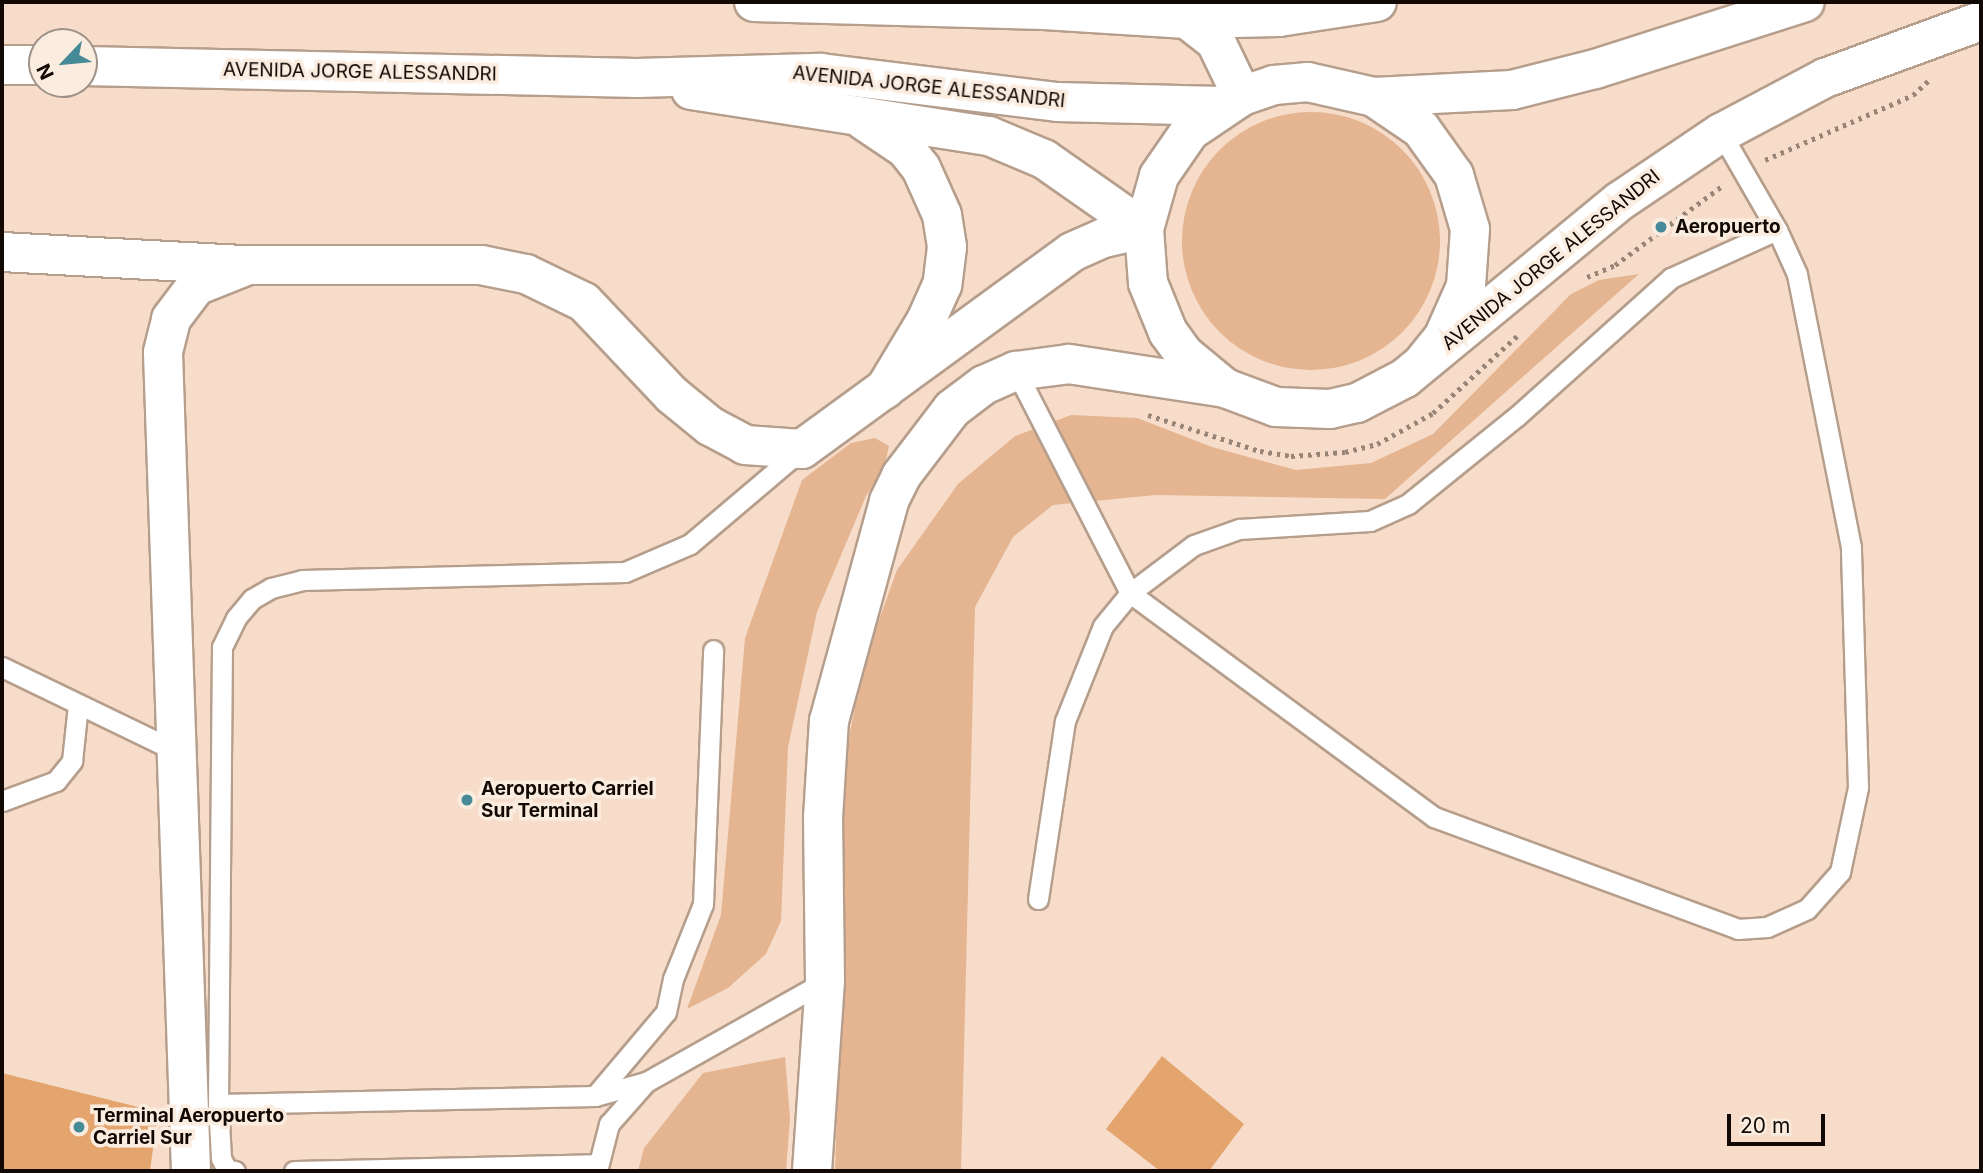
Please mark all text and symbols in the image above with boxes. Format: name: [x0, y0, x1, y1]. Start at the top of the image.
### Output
north arrow: [28, 28, 98, 98]
street label: AVENIDA JORGE ALESSANDRI: [223, 58, 497, 86]
text: N: [32, 60, 59, 83]
street label: AVENIDA JORGE ALESSANDRI: [792, 61, 1066, 113]
street label: AVENIDA JORGE ALESSANDRI: [1437, 165, 1665, 355]
place label: Aeropuerto: [1675, 216, 1781, 238]
marker: Aeropuerto: [1653, 219, 1669, 235]
place label: Aeropuerto Carriel Sur Terminal: [481, 778, 654, 822]
marker: Aeropuerto Carriel Sur Terminal: [459, 792, 475, 808]
scale bar: [1731, 1100, 1829, 1144]
place label: Terminal Aeropuerto Carriel Sur: [93, 1105, 284, 1149]
text: 20 m: [1740, 1113, 1790, 1138]
marker: Terminal Aeropuerto Carriel Sur: [71, 1119, 87, 1135]

